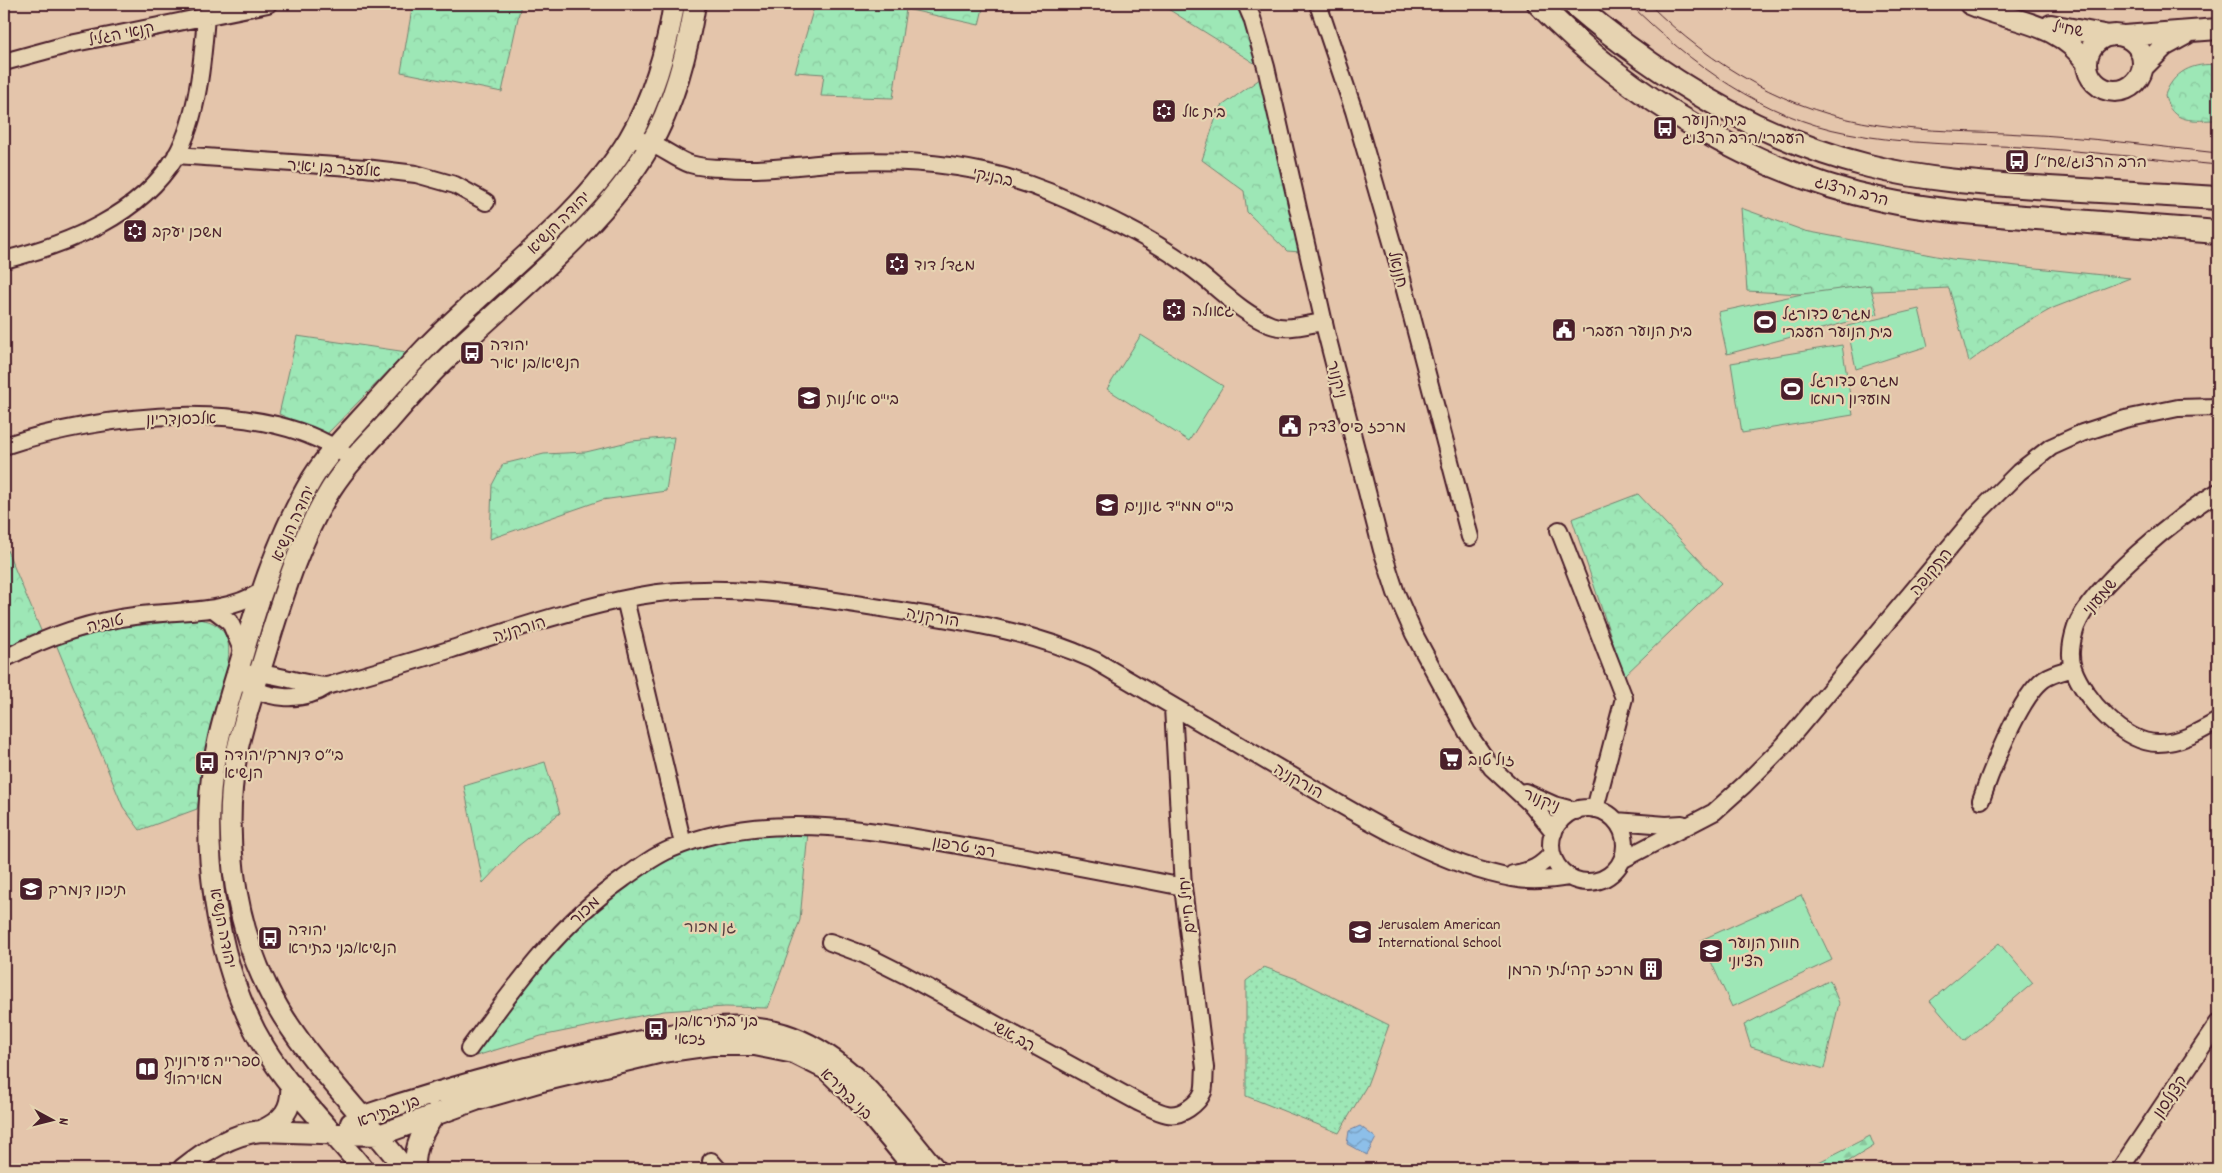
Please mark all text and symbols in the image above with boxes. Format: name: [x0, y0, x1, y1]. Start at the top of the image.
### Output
street label: קנאי הגליל: [86, 17, 157, 54]
street label: שח"ל: [2050, 17, 2085, 44]
synagogue icon: בית אל: [1151, 98, 1177, 124]
place label: בית אל: [1182, 102, 1226, 125]
place label: בית הנוער העברי/הרב הרצוג: [1682, 110, 1805, 151]
bus stop icon: בית הנוער העברי/הרב הרצוג: [1652, 115, 1678, 141]
bus stop icon: הרב הרצוג/שח״ל: [2004, 148, 2030, 174]
place label: הרב הרצוג/שח״ל: [2034, 152, 2147, 175]
street label: אלעזר בן יאיר: [286, 155, 382, 184]
street label: ברניקי: [970, 163, 1015, 194]
street label: הרב הרצוג: [1812, 171, 1891, 213]
street label: יהודה הנשיא: [523, 187, 597, 261]
synagogue icon: משכן יעקב: [122, 218, 148, 244]
place label: משכן יעקב: [152, 222, 222, 245]
street label: חננאל: [1381, 249, 1413, 291]
synagogue icon: מגדל דוד: [884, 251, 910, 277]
place label: מגדל דוד: [914, 255, 975, 278]
synagogue icon: גאולה: [1161, 297, 1187, 323]
place label: גאולה: [1192, 301, 1234, 324]
place label: מגרש כדורגל בית הנוער העברי: [1782, 304, 1892, 345]
sports icon: מגרש כדורגל בית הנוער העברי: [1752, 309, 1778, 335]
public building icon: בית הנוער העברי: [1551, 317, 1577, 343]
place label: בית הנוער העברי: [1582, 321, 1692, 344]
place label: יהודה הנשיא/בן יאיר: [490, 335, 580, 376]
bus stop icon: יהודה הנשיא/בן יאיר: [459, 340, 485, 366]
street label: ניקנור: [1320, 358, 1352, 401]
place label: מגרש כדורגל מועדון רומא: [1810, 371, 1899, 412]
sports icon: מגרש כדורגל מועדון רומא: [1779, 376, 1805, 402]
school or university icon: בי"ס אילנות: [796, 385, 822, 411]
place label: בי"ס אילנות: [826, 389, 899, 412]
street label: אלכסנדריון: [146, 408, 216, 433]
public building icon: מרכז פיס צדק: [1277, 413, 1303, 439]
place label: מרכז פיס צדק: [1308, 417, 1406, 440]
street label: יהודה הנשיא: [267, 482, 322, 566]
school or university icon: בי"ס ממ"ד גוננים: [1094, 492, 1120, 518]
place label: בי"ס ממ"ד גוננים: [1124, 496, 1234, 519]
street label: התקופה: [1905, 544, 1959, 601]
street label: שמעוני: [2078, 574, 2123, 621]
street label: הורקניה: [904, 602, 961, 634]
street label: טוביה: [85, 609, 126, 640]
street label: הורקניה: [490, 611, 549, 649]
place label: בי״ס דנמרק/יהודה הנשיא: [224, 745, 344, 786]
supermarket icon: זול טוב: [1438, 746, 1464, 772]
bus stop icon: בי״ס דנמרק/יהודה הנשיא: [194, 750, 220, 776]
place label: זול טוב: [1468, 750, 1515, 773]
street label: הורקניה: [1269, 759, 1327, 806]
street label: ניקנור: [1519, 784, 1563, 819]
street label: רבי טרפון: [930, 832, 997, 865]
street label: יחיל חיים: [1174, 875, 1203, 935]
school or university icon: תיכון דנמרק: [18, 876, 44, 902]
place label: תיכון דנמרק: [48, 880, 126, 903]
street label: יהודה הנשיא: [202, 886, 241, 971]
street label: מכור: [565, 892, 606, 932]
place label: Jerusalem American International School: [1378, 914, 1502, 955]
park label: גן מכור: [684, 917, 736, 940]
school or university icon: Jerusalem American International School: [1347, 919, 1373, 945]
place label: יהודה הנשיא/בני בתירא: [288, 920, 397, 961]
bus stop icon: יהודה הנשיא/בני בתירא: [257, 925, 283, 951]
place label: חוות הנוער הציוני: [1728, 933, 1800, 974]
school or university icon: חוות הנוער הציוני: [1698, 938, 1724, 964]
building icon: מרכז קהילתי הרמן: [1638, 956, 1664, 982]
place label: מרכז קהילתי הרמן: [1507, 960, 1634, 983]
place label: בני בתירא/בן זכאי: [674, 1011, 758, 1052]
bus stop icon: בני בתירא/בן זכאי: [643, 1016, 669, 1042]
street label: רב אשי: [987, 1016, 1039, 1058]
place label: ספרייה עירונית מאירהוף: [164, 1051, 260, 1092]
library icon: ספרייה עירונית מאירהוף: [134, 1056, 160, 1082]
street label: בני בתירא: [814, 1064, 876, 1126]
street label: קצנלסון: [2148, 1071, 2194, 1123]
street label: בני בתירא: [354, 1090, 423, 1134]
north arrow: [28, 1096, 78, 1146]
text: N: [53, 1117, 73, 1126]

